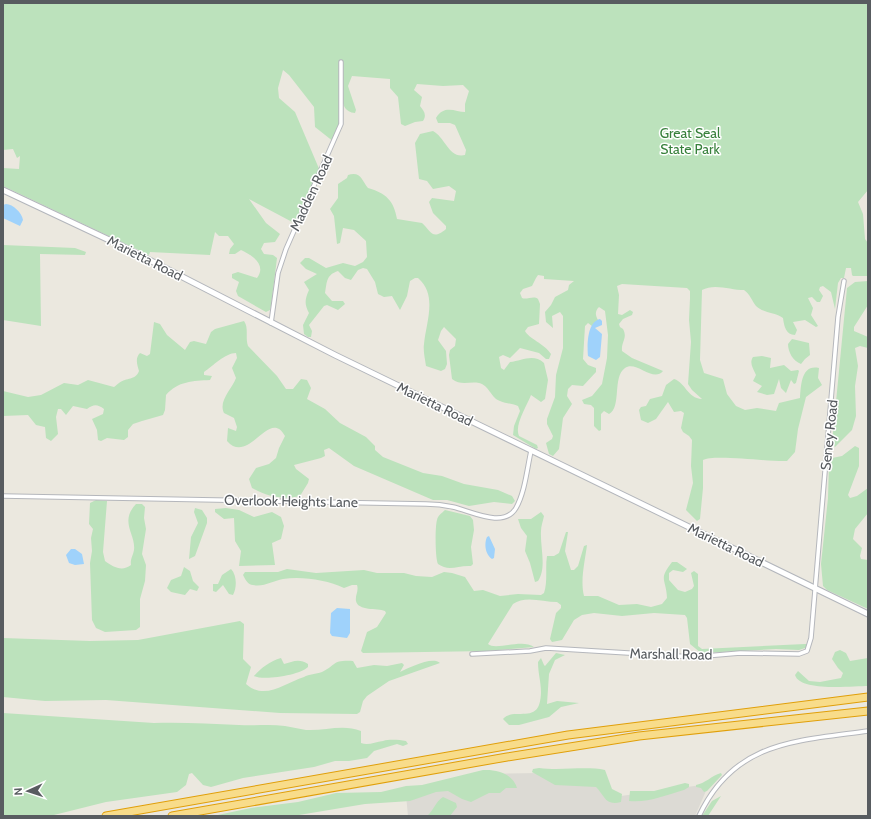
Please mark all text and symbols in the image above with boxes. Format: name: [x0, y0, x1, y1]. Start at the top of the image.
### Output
park label: Great Seal State Park: [660, 124, 721, 158]
street label: Madden Road: [286, 152, 336, 234]
street label: Marietta Road: [104, 231, 186, 285]
street label: Marietta Road: [394, 378, 476, 430]
street label: Seney Road: [816, 399, 842, 471]
street label: Overlook Heights Lane: [224, 491, 358, 511]
street label: Marietta Road: [685, 519, 767, 571]
street label: Marshall Road: [630, 644, 712, 664]
north arrow: [8, 771, 48, 811]
text: N: [11, 787, 25, 796]

